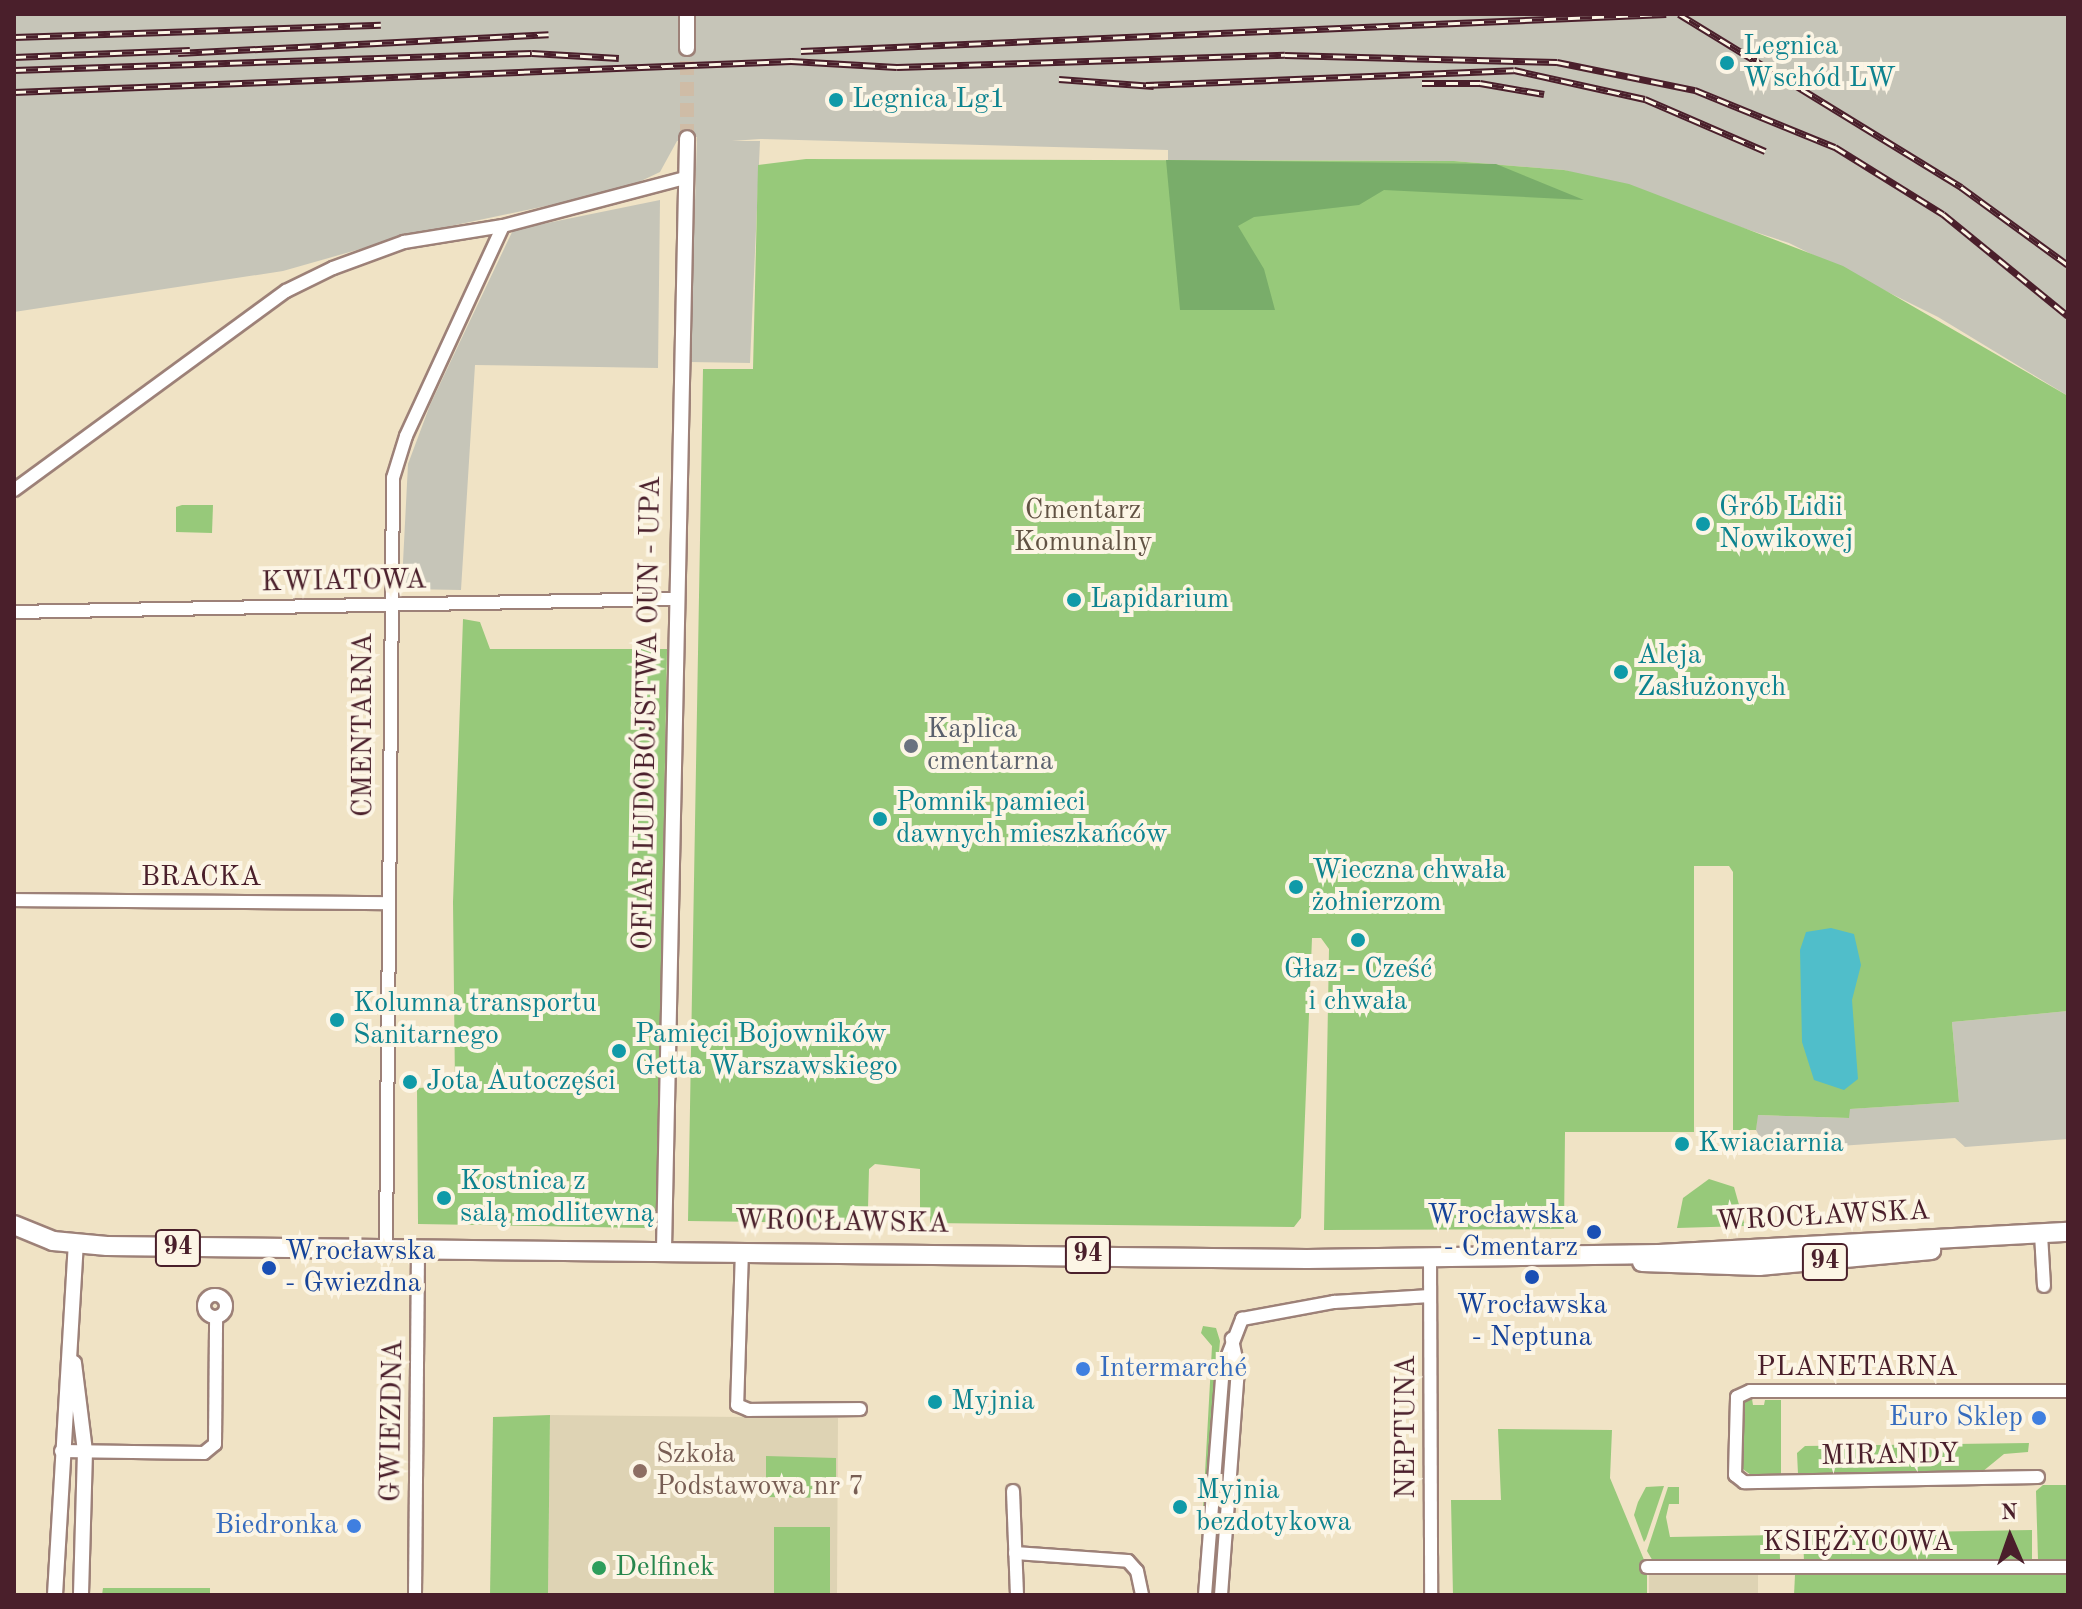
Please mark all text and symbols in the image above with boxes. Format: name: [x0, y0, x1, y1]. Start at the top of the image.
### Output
place label: Legnica Wschód LW: [1743, 30, 1896, 96]
marker: Legnica Wschód LW: [1718, 54, 1736, 72]
place label: Legnica Lg1: [852, 83, 1005, 117]
marker: Legnica Lg1: [827, 91, 845, 109]
street label: OFIAR LUDOBÓJSTWA OUN - UPA: [627, 476, 669, 950]
place label: Grób Lidii Nowikowej: [1719, 491, 1854, 557]
park label: Cmentarz Komunalny: [1014, 494, 1152, 560]
marker: Grób Lidii Nowikowej: [1694, 515, 1712, 533]
street label: KWIATOWA: [261, 564, 427, 600]
place label: Lapidarium: [1090, 583, 1229, 617]
marker: Lapidarium: [1065, 591, 1083, 609]
street label: CMENTARNA: [347, 633, 381, 817]
place label: Aleja Zasłużonych: [1637, 639, 1786, 705]
marker: Aleja Zasłużonych: [1612, 663, 1630, 681]
place label: Kaplica cmentarna: [927, 713, 1054, 779]
marker: Kaplica cmentarna: [902, 737, 920, 755]
place label: Pomnik pamieci dawnych mieszkańców: [896, 786, 1167, 852]
marker: Pomnik pamieci dawnych mieszkańców: [871, 810, 889, 828]
place label: Wieczna chwała żołnierzom: [1312, 854, 1506, 920]
street label: BRACKA: [141, 861, 261, 895]
marker: Wieczna chwała żołnierzom: [1287, 878, 1305, 896]
marker: Głaz - Cześć i chwała: [1349, 931, 1367, 949]
place label: Głaz - Cześć i chwała: [1284, 953, 1432, 1019]
place label: Kolumna transportu Sanitarnego: [353, 987, 597, 1053]
marker: Kolumna transportu Sanitarnego: [328, 1011, 346, 1029]
place label: Pamięci Bojowników Getta Warszawskiego: [635, 1018, 898, 1084]
marker: Pamięci Bojowników Getta Warszawskiego: [610, 1042, 628, 1060]
place label: Jota Autoczęści: [426, 1065, 616, 1099]
marker: Jota Autoczęści: [401, 1073, 419, 1091]
place label: Kwiaciarnia: [1698, 1127, 1844, 1161]
marker: Kwiaciarnia: [1673, 1135, 1691, 1153]
place label: Kostnica z salą modlitewną: [460, 1165, 654, 1231]
marker: Kostnica z salą modlitewną: [435, 1189, 453, 1207]
street label: WROCŁAWSKA: [1715, 1195, 1931, 1239]
place label: Wrocławska - Cmentarz: [1427, 1199, 1578, 1265]
street label: WROCŁAWSKA: [735, 1204, 949, 1242]
marker: Wrocławska - Cmentarz: [1585, 1223, 1603, 1241]
road number: 94: [154, 1226, 202, 1270]
road number: 94: [1064, 1233, 1112, 1277]
place label: Wrocławska - Gwiezdna: [285, 1235, 436, 1301]
road number: 94: [1801, 1240, 1849, 1284]
marker: Wrocławska - Gwiezdna: [260, 1259, 278, 1277]
marker: Wrocławska - Neptuna: [1523, 1268, 1541, 1286]
place label: Wrocławska - Neptuna: [1457, 1289, 1607, 1355]
street label: GWIEZDNA: [375, 1339, 411, 1503]
street label: PLANETARNA: [1756, 1351, 1958, 1385]
place label: Intermarché: [1099, 1352, 1247, 1386]
street label: NEPTUNA: [1390, 1355, 1424, 1499]
marker: Intermarché: [1074, 1360, 1092, 1378]
place label: Myjnia: [951, 1385, 1035, 1419]
marker: Myjnia: [926, 1393, 944, 1411]
place label: Euro Sklep: [1889, 1401, 2023, 1435]
marker: Euro Sklep: [2030, 1409, 2048, 1427]
place label: Szkoła Podstawowa nr 7: [656, 1438, 864, 1504]
street label: MIRANDY: [1821, 1438, 1959, 1474]
marker: Szkoła Podstawowa nr 7: [631, 1462, 649, 1480]
place label: Myjnia bezdotykowa: [1196, 1474, 1351, 1540]
north arrow: [1970, 1497, 2050, 1577]
marker: Myjnia bezdotykowa: [1171, 1498, 1189, 1516]
text: N: [2000, 1502, 2018, 1524]
place label: Biedronka: [215, 1509, 338, 1543]
marker: Biedronka: [345, 1517, 363, 1535]
street label: KSIĘŻYCOWA: [1763, 1526, 1953, 1560]
place label: Delfinek: [615, 1551, 715, 1585]
marker: Delfinek: [590, 1559, 608, 1577]

